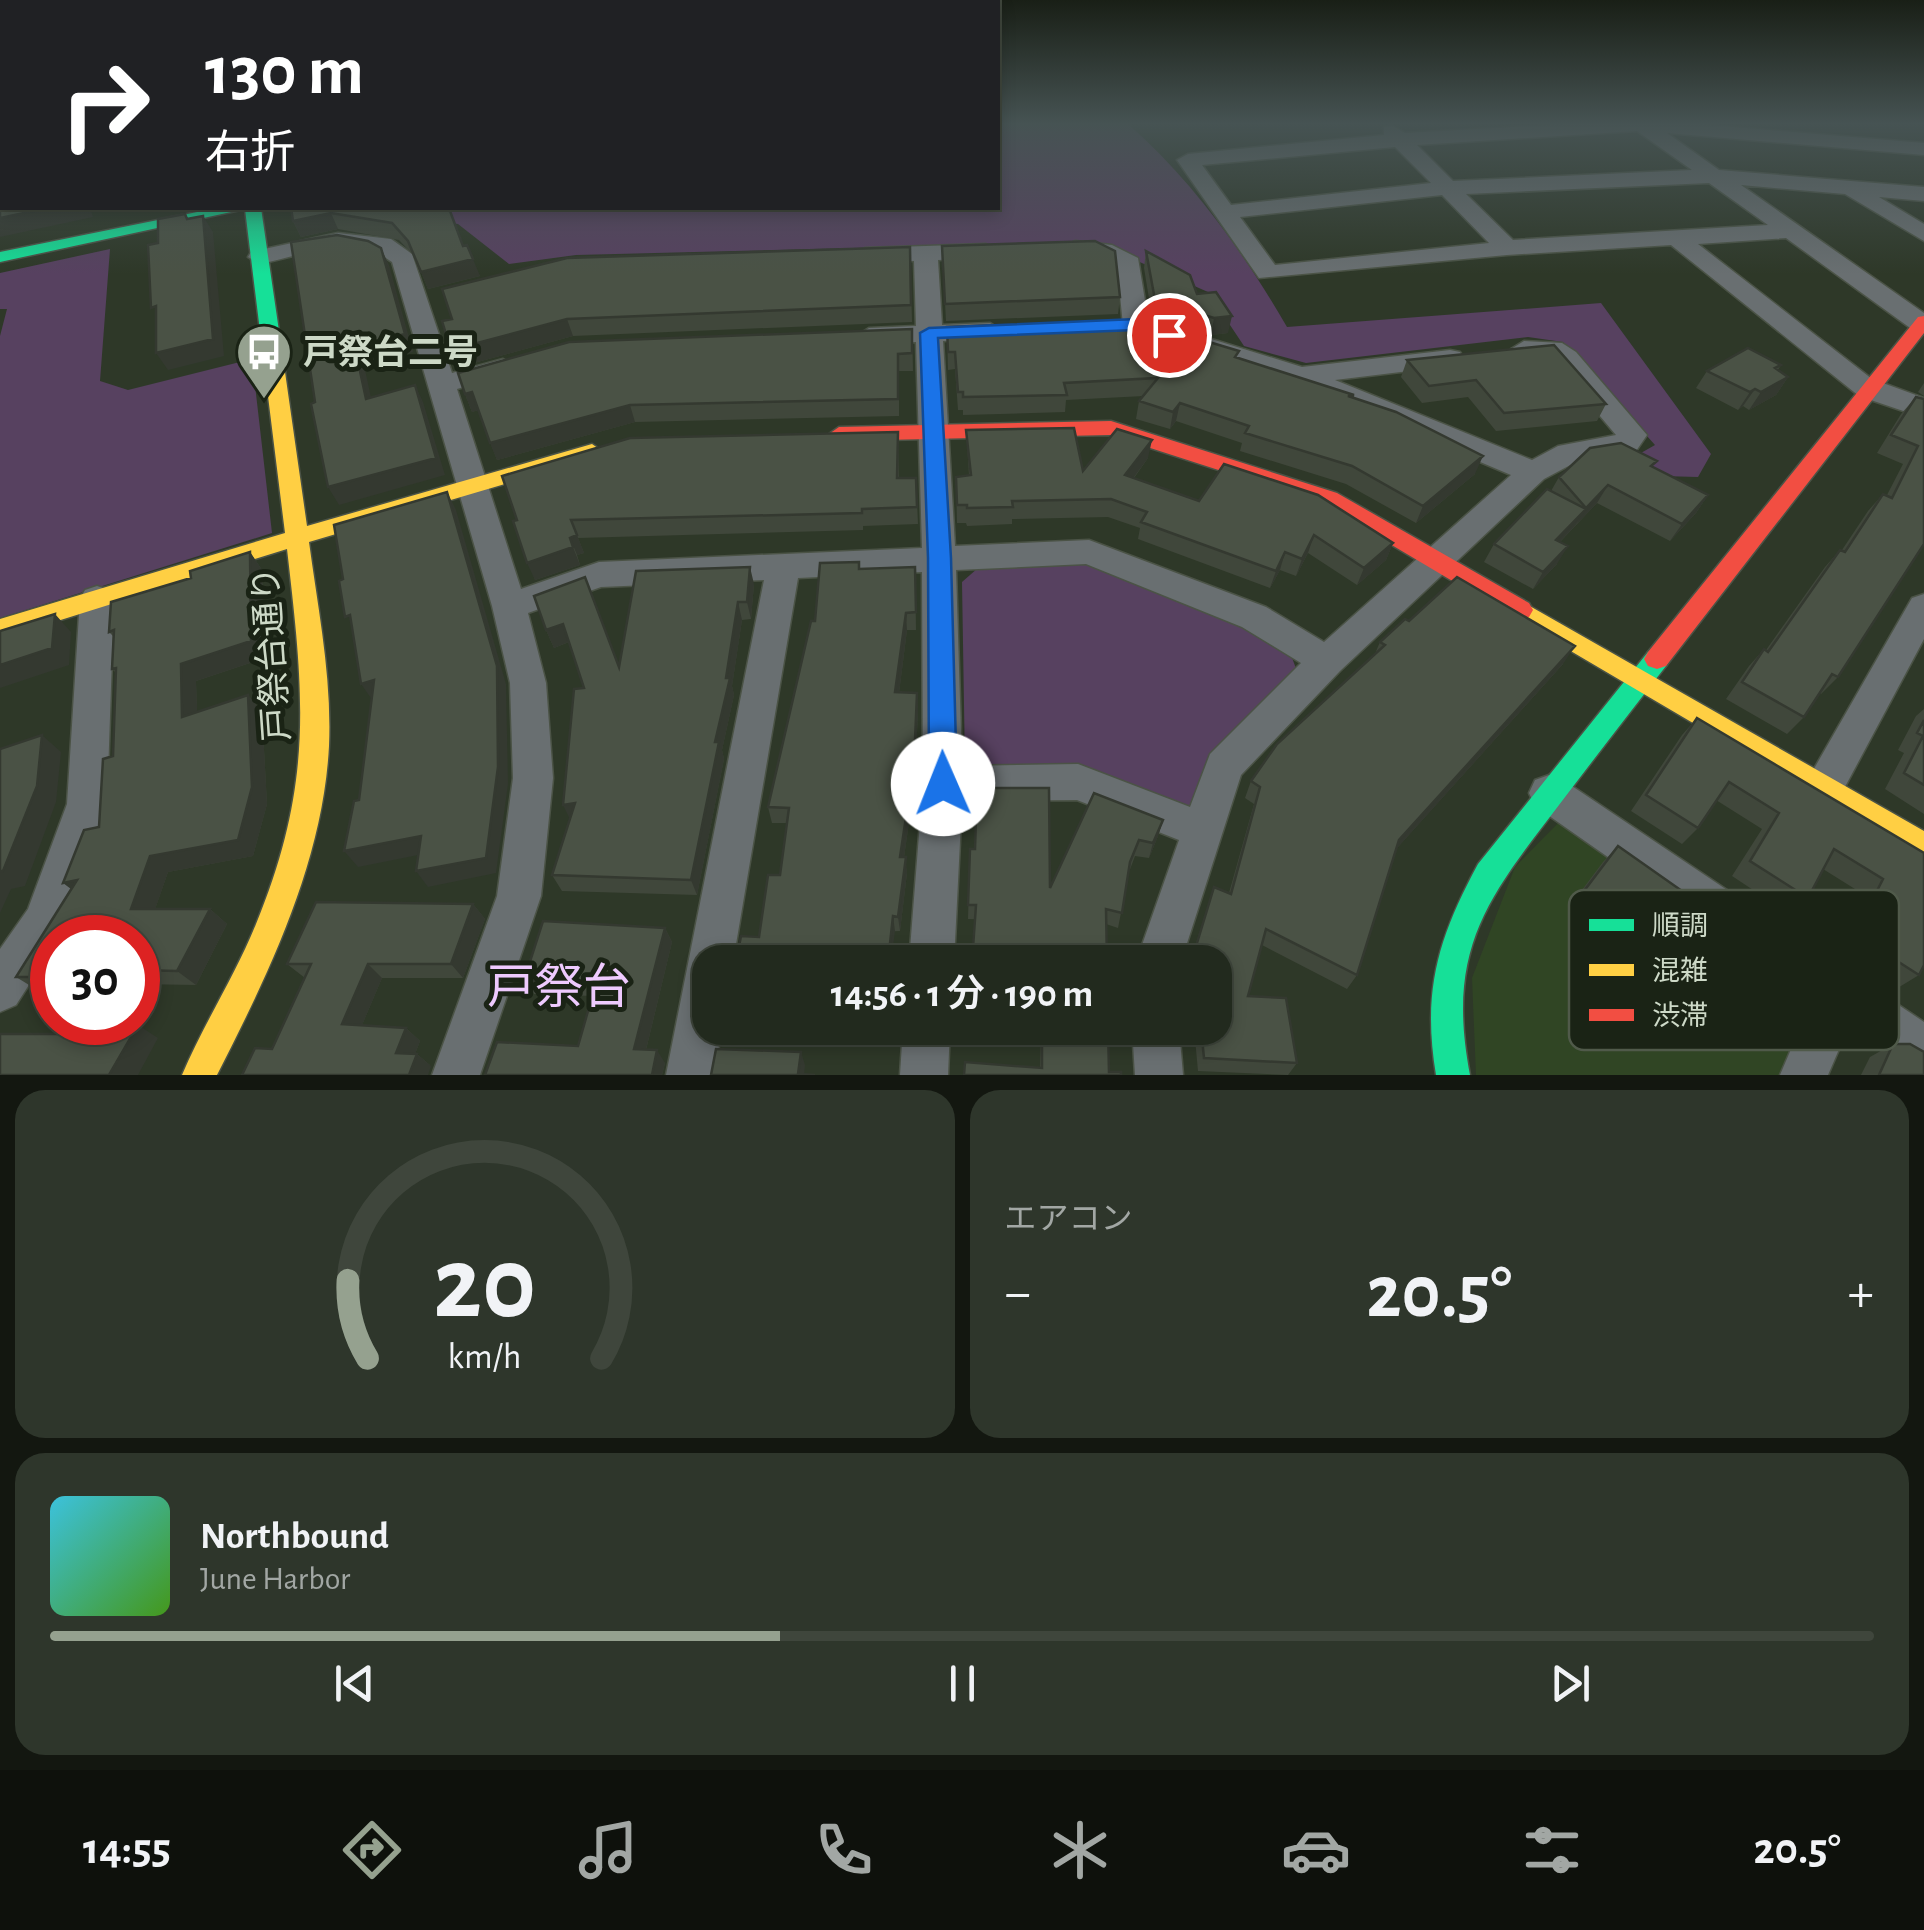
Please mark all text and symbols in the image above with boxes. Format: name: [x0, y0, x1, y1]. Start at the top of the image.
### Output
text: 130 m: [205, 37, 364, 107]
icon: right: [40, 40, 170, 170]
text: 右折: [205, 131, 295, 176]
pin: [1127, 293, 1212, 378]
icon: arrive: [1142, 308, 1197, 363]
bus stop icon: 戸祭台二号: [234, 322, 294, 401]
place label: 戸祭台二号: [303, 334, 478, 371]
street label: 戸祭台通り: [247, 565, 296, 743]
position arrow: [891, 732, 995, 836]
legend: [1569, 890, 1899, 1050]
text: 順調: [1652, 912, 1708, 941]
speed limit sign: 30: [30, 915, 160, 1045]
text: 混雑: [1652, 956, 1708, 986]
district label: 戸祭台: [487, 962, 631, 1013]
text: 14:56 · 1 分 · 190 m: [831, 976, 1093, 1014]
text: 渋滞: [1652, 1001, 1708, 1031]
text: エアコン: [1005, 1203, 1133, 1235]
text: 20: [433, 1233, 536, 1337]
text: 20.5°: [1366, 1256, 1512, 1331]
text: −: [1005, 1266, 1031, 1321]
text: +: [1848, 1266, 1874, 1321]
text: km/h: [448, 1339, 522, 1375]
text: Northbound: [200, 1518, 389, 1556]
text: June Harbor: [200, 1563, 350, 1595]
icon: previous: [327, 1656, 382, 1711]
icon: pause: [935, 1656, 990, 1711]
icon: next: [1543, 1656, 1598, 1711]
icon: directions: [337, 1815, 407, 1885]
icon: music: [573, 1815, 643, 1885]
icon: phone: [809, 1815, 879, 1885]
icon: climate: [1045, 1815, 1115, 1885]
icon: car: [1281, 1815, 1351, 1885]
icon: filters: [1517, 1815, 1587, 1885]
text: 14:55: [83, 1827, 171, 1872]
text: 20.5°: [1753, 1827, 1841, 1872]

